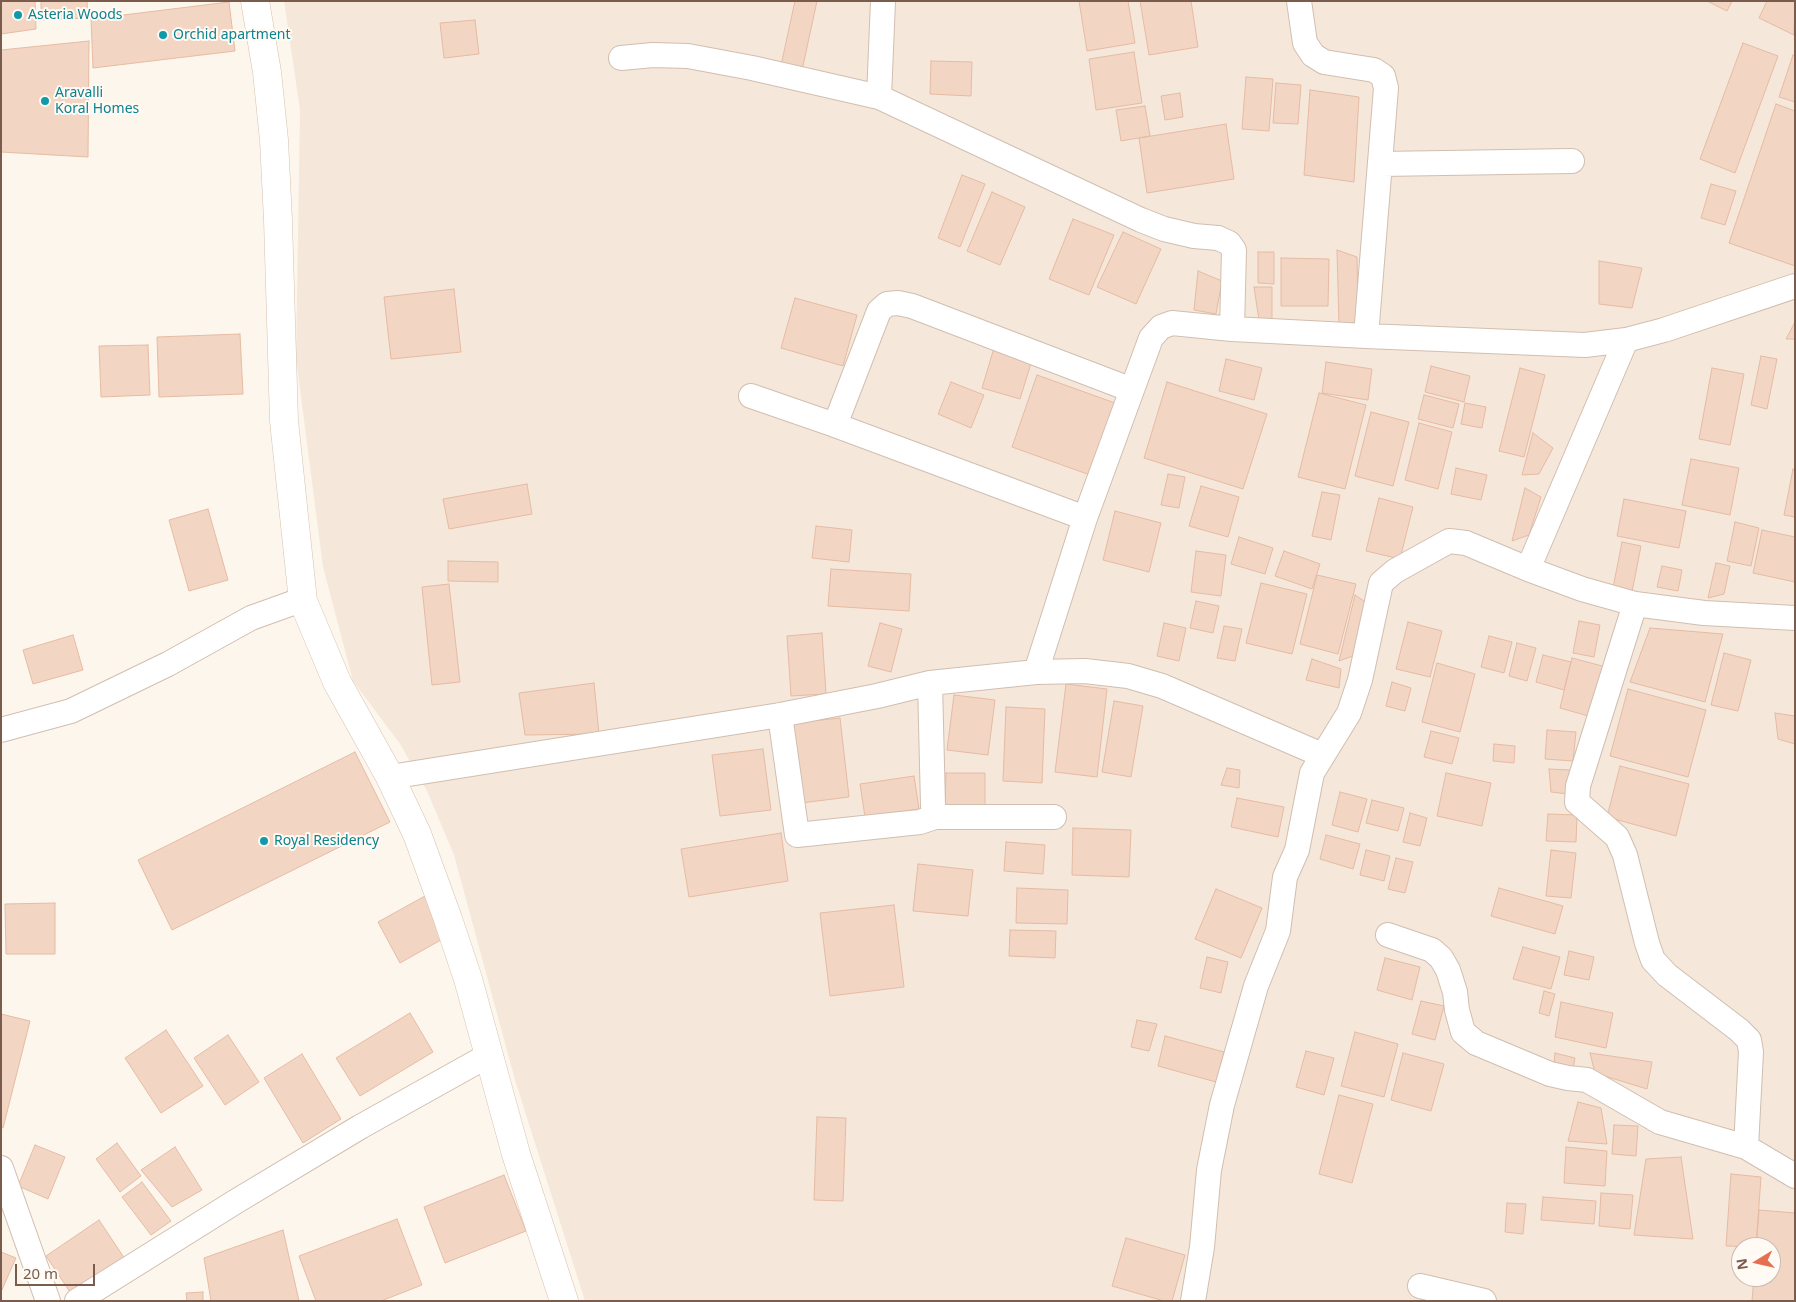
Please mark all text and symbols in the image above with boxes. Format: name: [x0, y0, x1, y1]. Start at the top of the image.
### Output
place label: Asteria Woods: [28, 7, 122, 23]
marker: Asteria Woods: [12, 9, 24, 21]
place label: Orchid apartment: [173, 27, 291, 43]
marker: Orchid apartment: [157, 29, 169, 41]
place label: Aravalli Koral Homes: [55, 85, 139, 118]
marker: Aravalli Koral Homes: [39, 95, 51, 107]
place label: Royal Residency: [274, 833, 379, 849]
marker: Royal Residency: [258, 835, 270, 847]
north arrow: [1731, 1237, 1781, 1287]
scale bar: [18, 1254, 98, 1286]
text: N: [1731, 1257, 1752, 1271]
text: 20 m: [23, 1263, 58, 1283]

